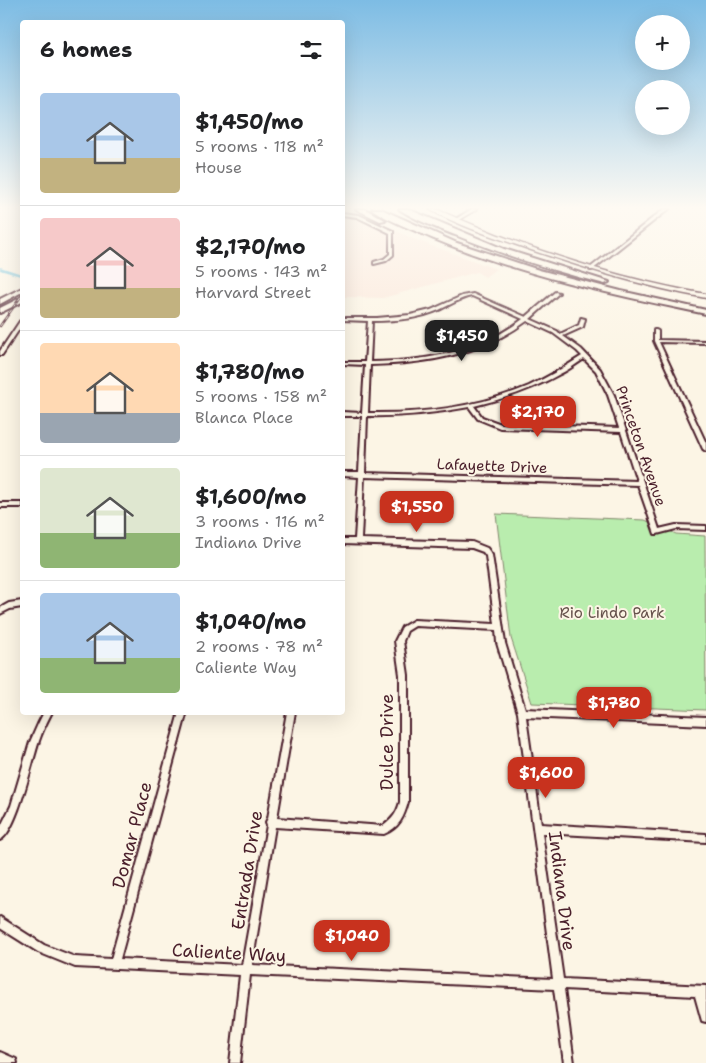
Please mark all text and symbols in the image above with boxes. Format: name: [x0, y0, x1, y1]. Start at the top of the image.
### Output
map controls: [635, 15, 690, 135]
button: +: [635, 15, 690, 70]
text: 6 homes: [40, 36, 132, 64]
icon: filters: [297, 36, 325, 64]
button: −: [635, 80, 690, 135]
text: $1,450/mo: [195, 108, 304, 136]
icon: home: [80, 113, 140, 173]
text: 5 rooms · 118 m²: [195, 136, 324, 157]
text: House: [195, 157, 242, 178]
text: $2,170/mo: [195, 233, 306, 261]
icon: home: [80, 238, 140, 298]
text: 5 rooms · 143 m²: [195, 261, 327, 282]
text: Harvard Street: [195, 282, 311, 303]
pin: $1,450: [421, 320, 503, 362]
text: $1,450: [436, 325, 488, 346]
text: $1,780/mo: [195, 358, 305, 386]
icon: home: [80, 363, 140, 423]
street label: Princeton Avenue: [611, 383, 671, 509]
text: 5 rooms · 158 m²: [195, 386, 327, 407]
pin: $2,170: [497, 396, 579, 438]
text: $2,170: [511, 401, 565, 422]
text: Blanca Place: [195, 407, 293, 428]
street label: Lafayette Drive: [436, 454, 548, 478]
text: $1,600/mo: [195, 483, 307, 511]
icon: home: [80, 488, 140, 548]
pin: $1,550: [376, 490, 458, 533]
text: $1,550: [391, 496, 443, 517]
text: 3 rooms · 116 m²: [195, 511, 325, 532]
text: Indiana Drive: [195, 532, 302, 553]
park label: Rio Lindo Park: [559, 603, 665, 623]
text: $1,040/mo: [195, 608, 306, 636]
icon: home: [80, 613, 140, 673]
text: 2 rooms · 78 m²: [195, 636, 323, 657]
text: Caliente Way: [195, 657, 297, 678]
pin: $1,780: [573, 686, 655, 729]
text: $1,780: [587, 692, 641, 713]
street label: Dulce Drive: [375, 693, 399, 791]
pin: $1,600: [505, 756, 587, 799]
text: $1,600: [519, 762, 573, 783]
street label: Domar Place: [106, 779, 158, 891]
street label: Entrada Drive: [226, 809, 268, 931]
street label: Indiana Drive: [543, 830, 581, 952]
pin: $1,040: [311, 920, 393, 962]
text: $1,040: [325, 925, 379, 946]
street label: Caliente Way: [171, 938, 287, 968]

